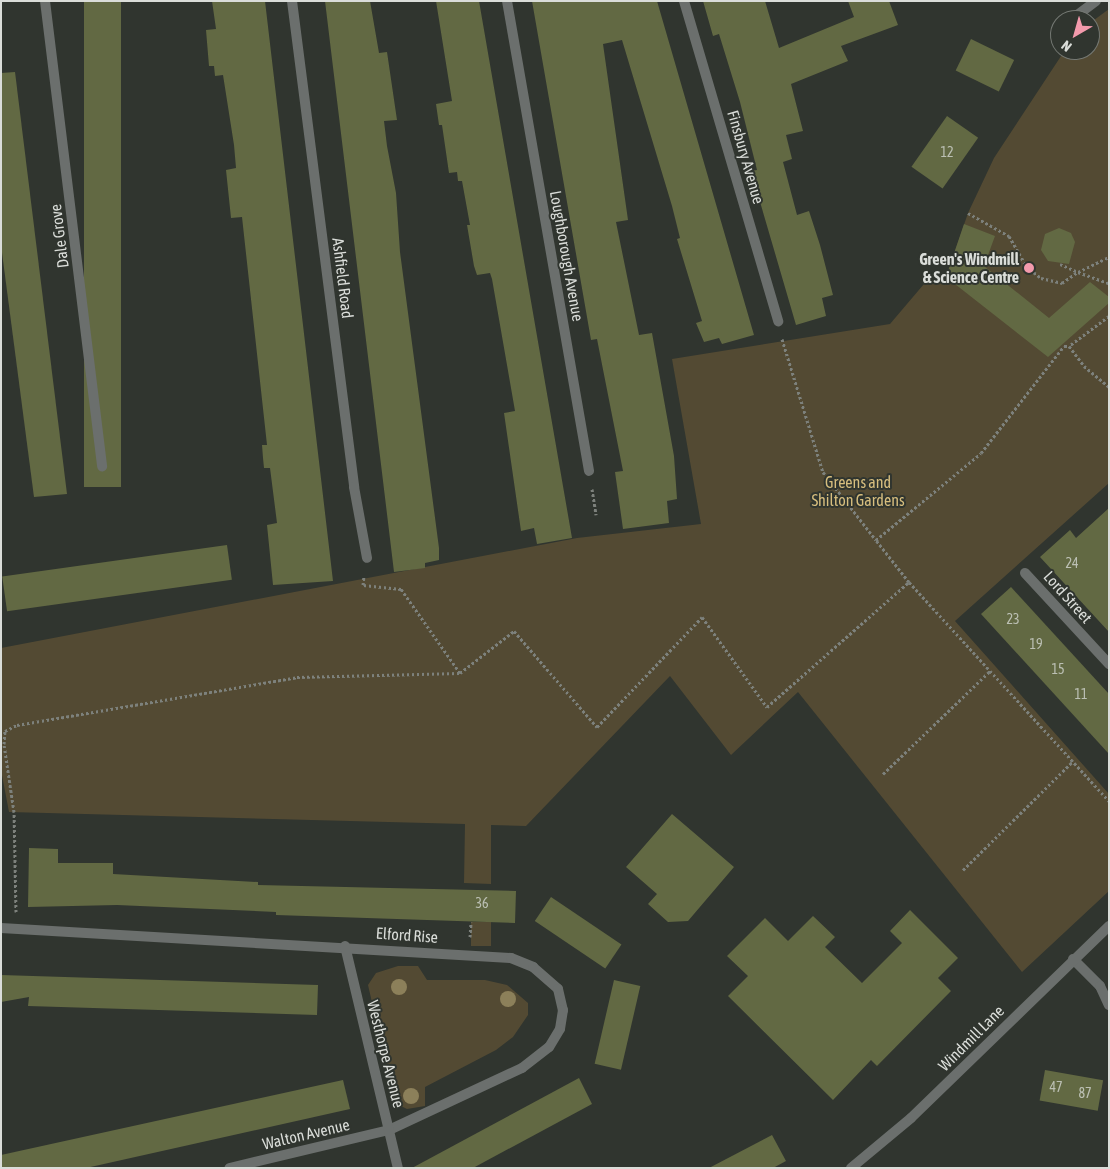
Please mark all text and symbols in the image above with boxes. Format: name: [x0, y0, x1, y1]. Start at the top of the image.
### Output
north arrow: [1050, 10, 1100, 60]
text: N: [1058, 37, 1075, 55]
street label: Finsbury Avenue: [723, 108, 769, 206]
house number: 12: [940, 144, 954, 160]
street label: Loughborough Avenue: [546, 189, 588, 323]
street label: Dale Grove: [46, 203, 72, 269]
street label: Ashfield Road: [329, 237, 357, 319]
place label: Green's Windmill & Science Centre: [919, 249, 1019, 287]
marker: Green's Windmill & Science Centre: [1023, 262, 1035, 274]
park label: Greens and Shilton Gardens: [811, 472, 905, 510]
house number: 24: [1065, 555, 1079, 571]
street label: Lord Street: [1040, 567, 1096, 627]
house number: 23: [1006, 611, 1020, 627]
house number: 19: [1029, 636, 1043, 652]
house number: 15: [1051, 661, 1065, 677]
house number: 11: [1074, 686, 1088, 702]
house number: 36: [475, 895, 489, 911]
street label: Elford Rise: [375, 923, 439, 947]
street label: Westhorpe Avenue: [363, 998, 409, 1110]
street label: Windmill Lane: [934, 1001, 1008, 1075]
house number: 47: [1049, 1079, 1063, 1095]
house number: 87: [1078, 1085, 1092, 1101]
street label: Walton Avenue: [260, 1115, 352, 1153]

